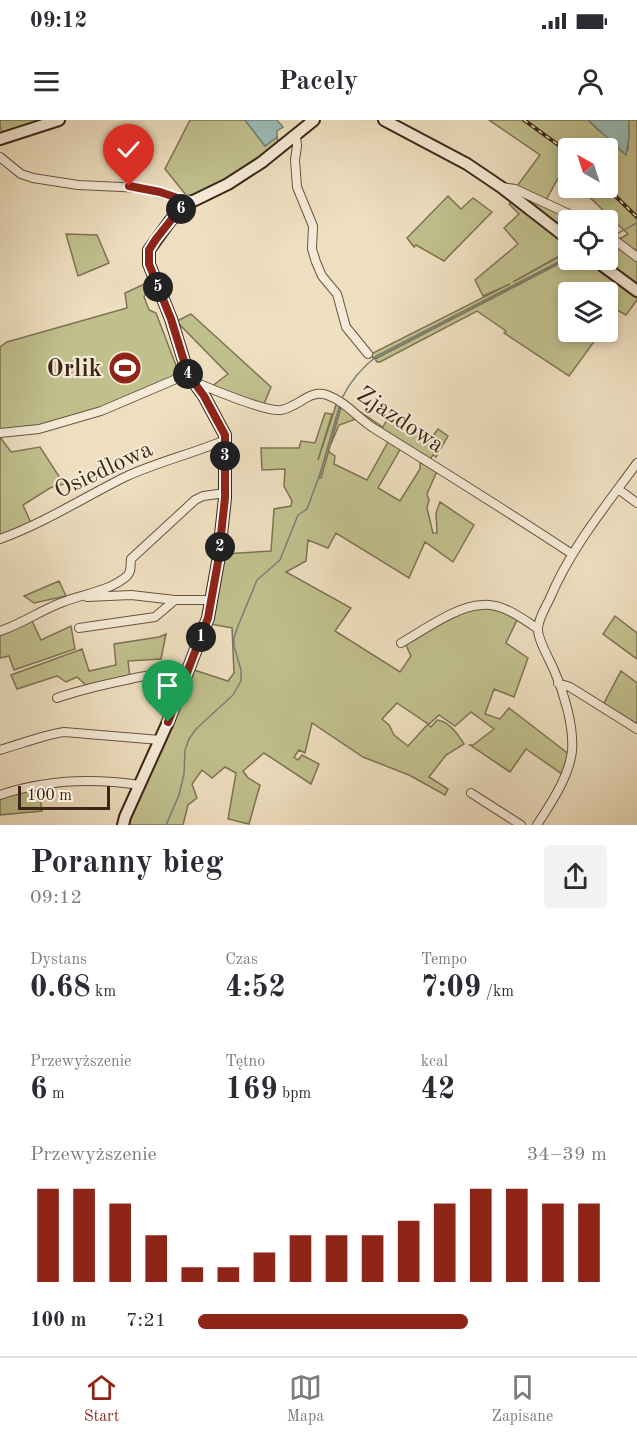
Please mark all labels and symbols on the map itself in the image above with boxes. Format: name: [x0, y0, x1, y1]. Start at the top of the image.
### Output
pin: [103, 124, 154, 186]
north arrow: [558, 138, 618, 198]
pin: 6: [166, 194, 196, 224]
pin: 5: [143, 272, 173, 302]
sports icon: Orlik: [107, 350, 143, 386]
place label: Orlik: [47, 358, 102, 382]
pin: 4: [173, 359, 203, 389]
street label: Zjazdowa: [352, 383, 448, 459]
street label: Osiedlowa: [51, 438, 157, 504]
pin: 3: [210, 441, 240, 471]
pin: 2: [205, 532, 235, 562]
pin: 1: [186, 622, 216, 652]
pin: [142, 660, 193, 722]
scale bar: [18, 783, 110, 810]

